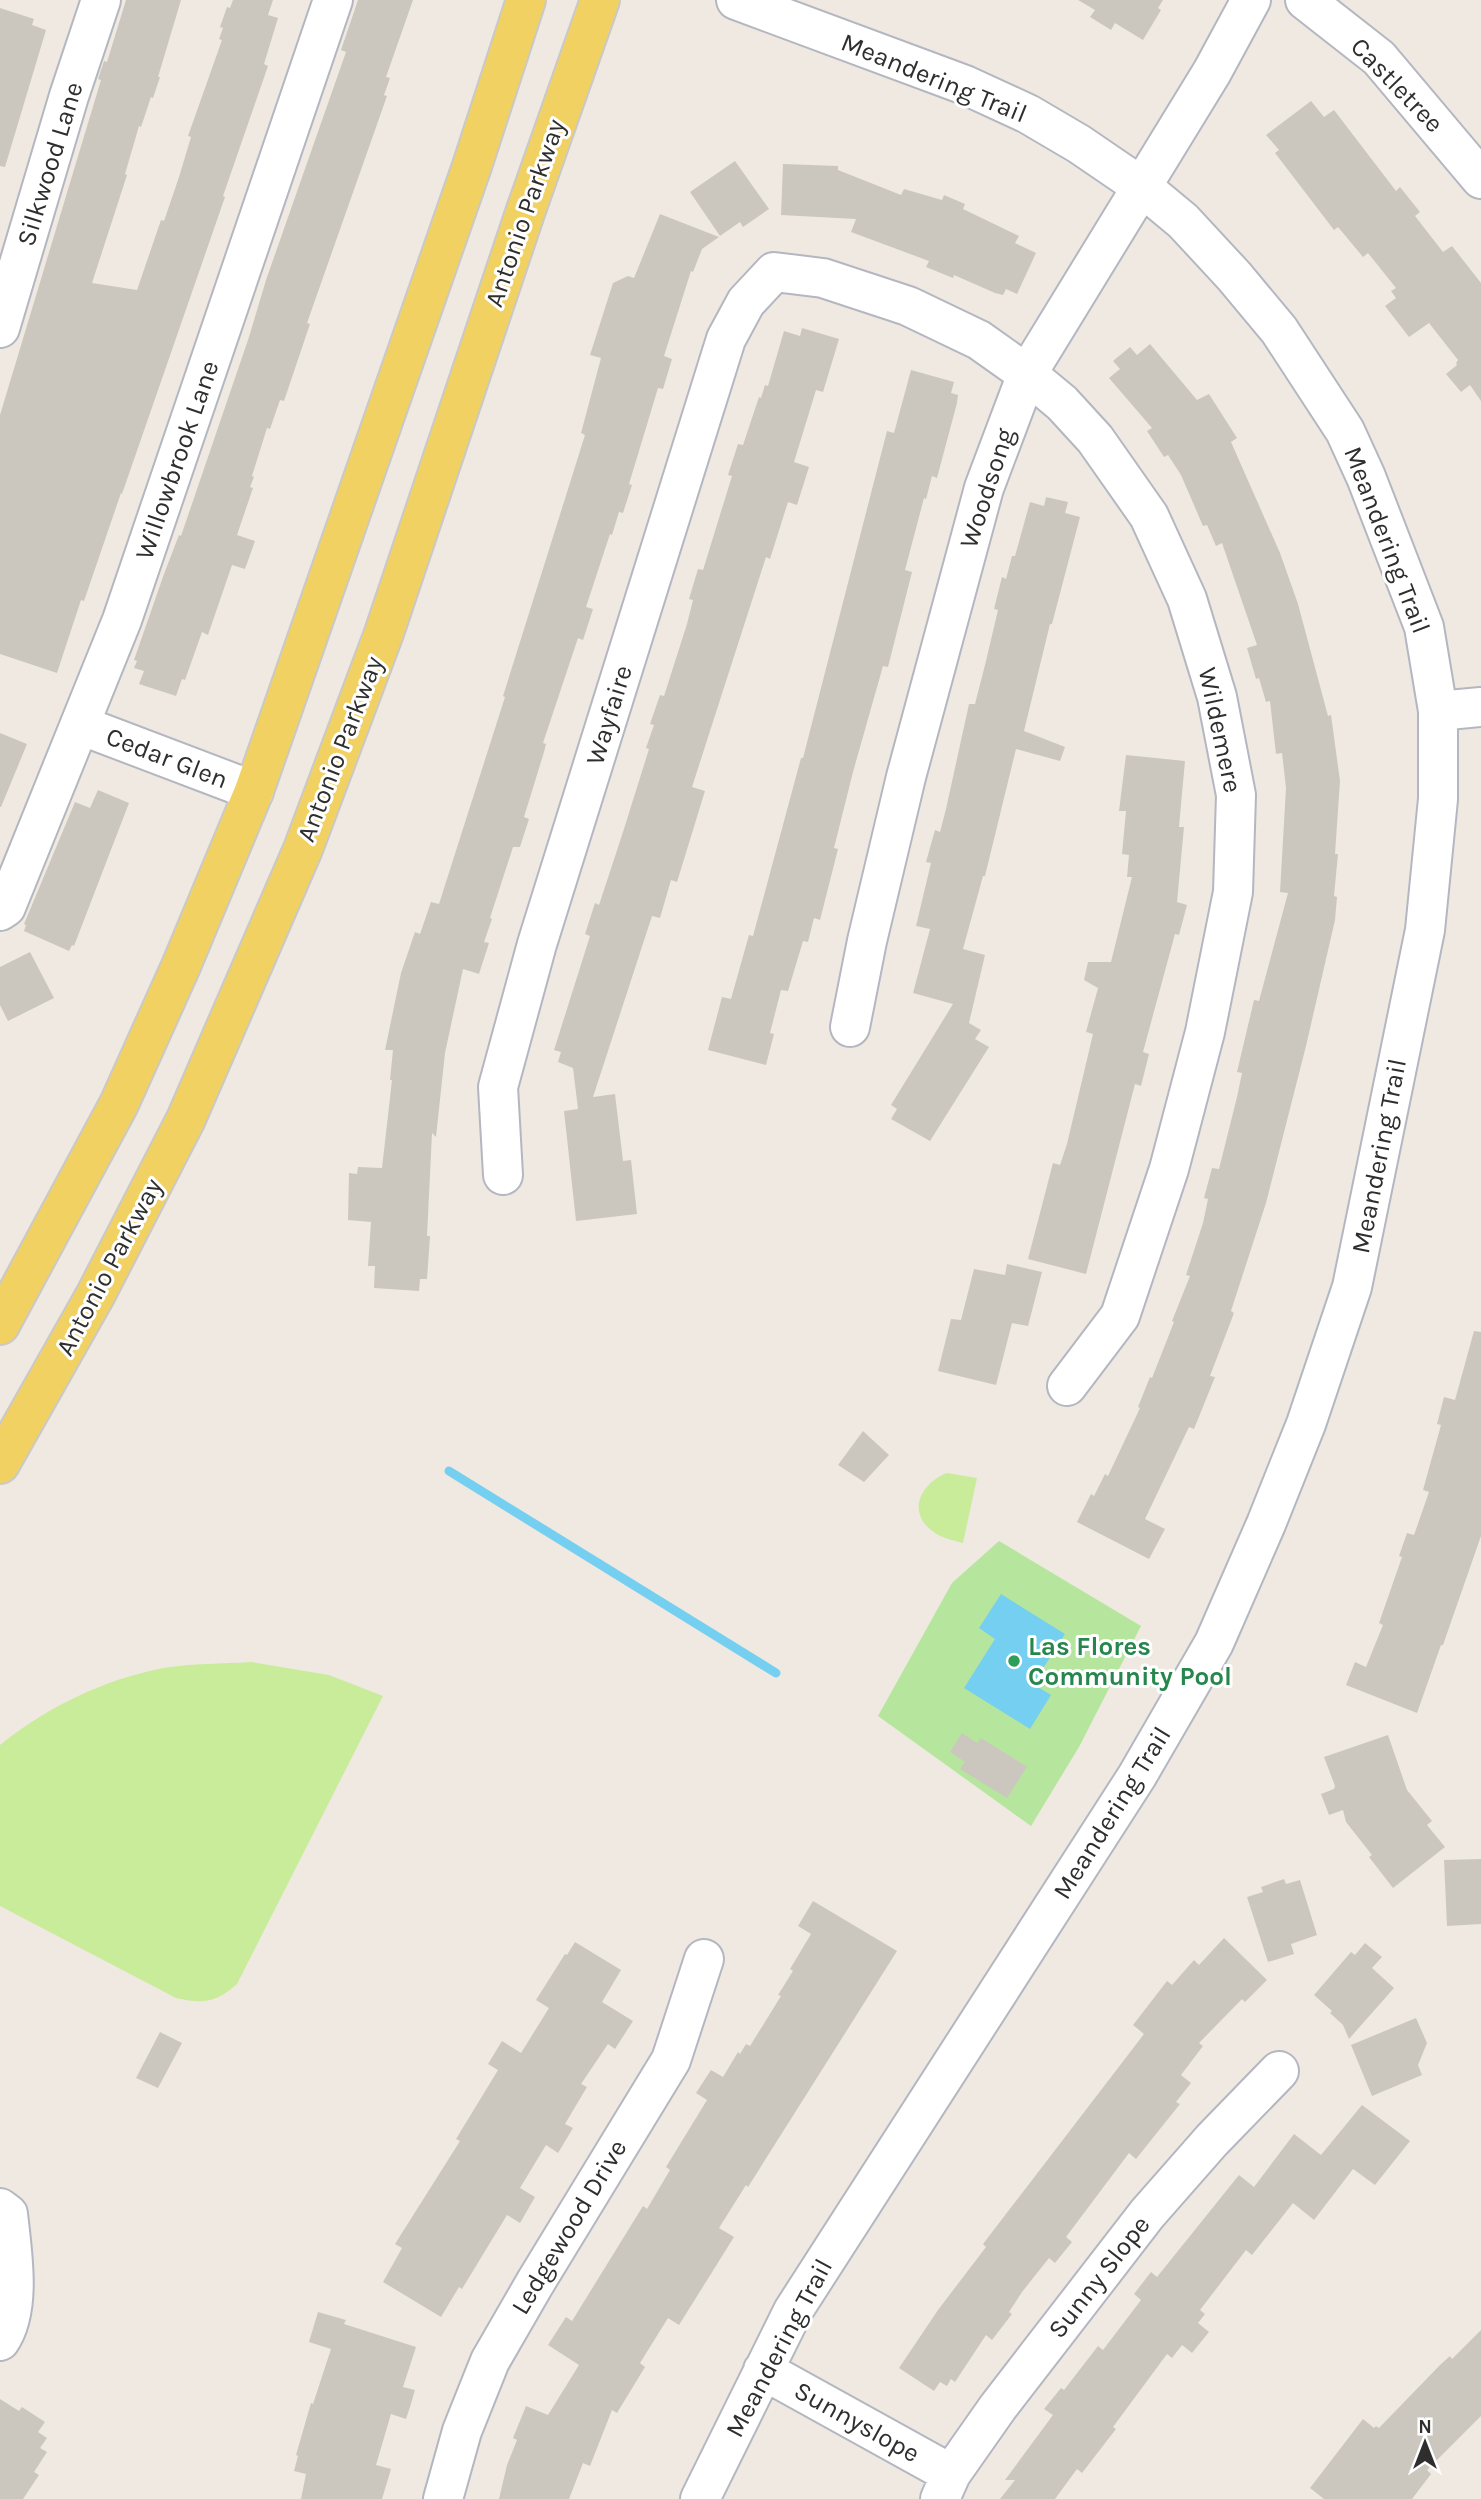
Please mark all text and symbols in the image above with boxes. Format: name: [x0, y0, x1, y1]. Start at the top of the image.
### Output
street label: Meandering Trail: [837, 27, 1031, 129]
street label: Castletree: [1344, 31, 1450, 139]
street label: Silkwood Lane: [10, 78, 90, 250]
street label: Antonio Parkway: [478, 115, 572, 311]
street label: Willowbrook Lane: [128, 357, 226, 563]
street label: Woodsong: [953, 424, 1021, 552]
street label: Meandering Trail: [1337, 442, 1437, 638]
street label: Antonio Parkway: [290, 652, 390, 846]
street label: Wayfaire: [579, 661, 639, 769]
street label: Wildemere: [1192, 664, 1248, 796]
street label: Cedar Glen: [102, 721, 232, 795]
street label: Meandering Trail: [1345, 1056, 1413, 1256]
street label: Antonio Parkway: [49, 1173, 169, 1361]
place label: Las Flores Community Pool: [1028, 1631, 1232, 1692]
marker: Las Flores Community Pool: [1006, 1653, 1022, 1669]
street label: Meandering Trail: [1046, 1721, 1178, 1905]
street label: Ledgewood Drive: [505, 2134, 633, 2320]
street label: Sunny Slope: [1042, 2210, 1156, 2344]
street label: Meandering Trail: [719, 2253, 839, 2443]
street label: Sunnyslope: [789, 2375, 925, 2469]
north arrow: [1390, 2408, 1460, 2478]
text: N: [1418, 2416, 1432, 2438]

